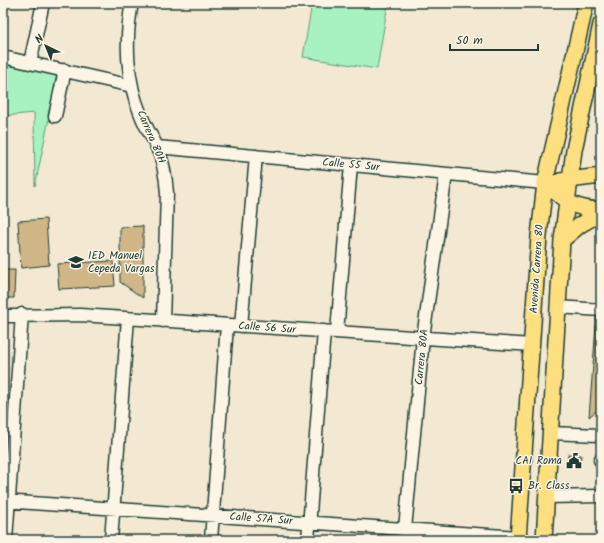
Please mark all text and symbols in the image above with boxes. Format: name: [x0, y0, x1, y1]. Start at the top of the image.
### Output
north arrow: [26, 26, 66, 66]
scale bar: [450, 26, 538, 52]
text: N: [31, 30, 49, 48]
text: 50 m: [456, 31, 483, 50]
street label: Carrera 80H: [132, 107, 170, 167]
street label: Calle 55 Sur: [322, 154, 382, 177]
street label: Avenida Carrera 80: [525, 223, 549, 314]
place label: IED Manuel Cepeda Vargas: [88, 247, 155, 278]
school or university icon: IED Manuel Cepeda Vargas: [67, 253, 85, 271]
street label: Calle 56 Sur: [238, 317, 298, 339]
street label: Carrera 80A: [410, 328, 434, 386]
place label: CAI Roma: [516, 452, 562, 470]
public building icon: CAI Roma: [565, 452, 583, 470]
bus stop icon: Br. Class: [507, 477, 525, 495]
place label: Br. Class: [528, 477, 570, 495]
street label: Calle 57A Sur: [229, 508, 295, 530]

